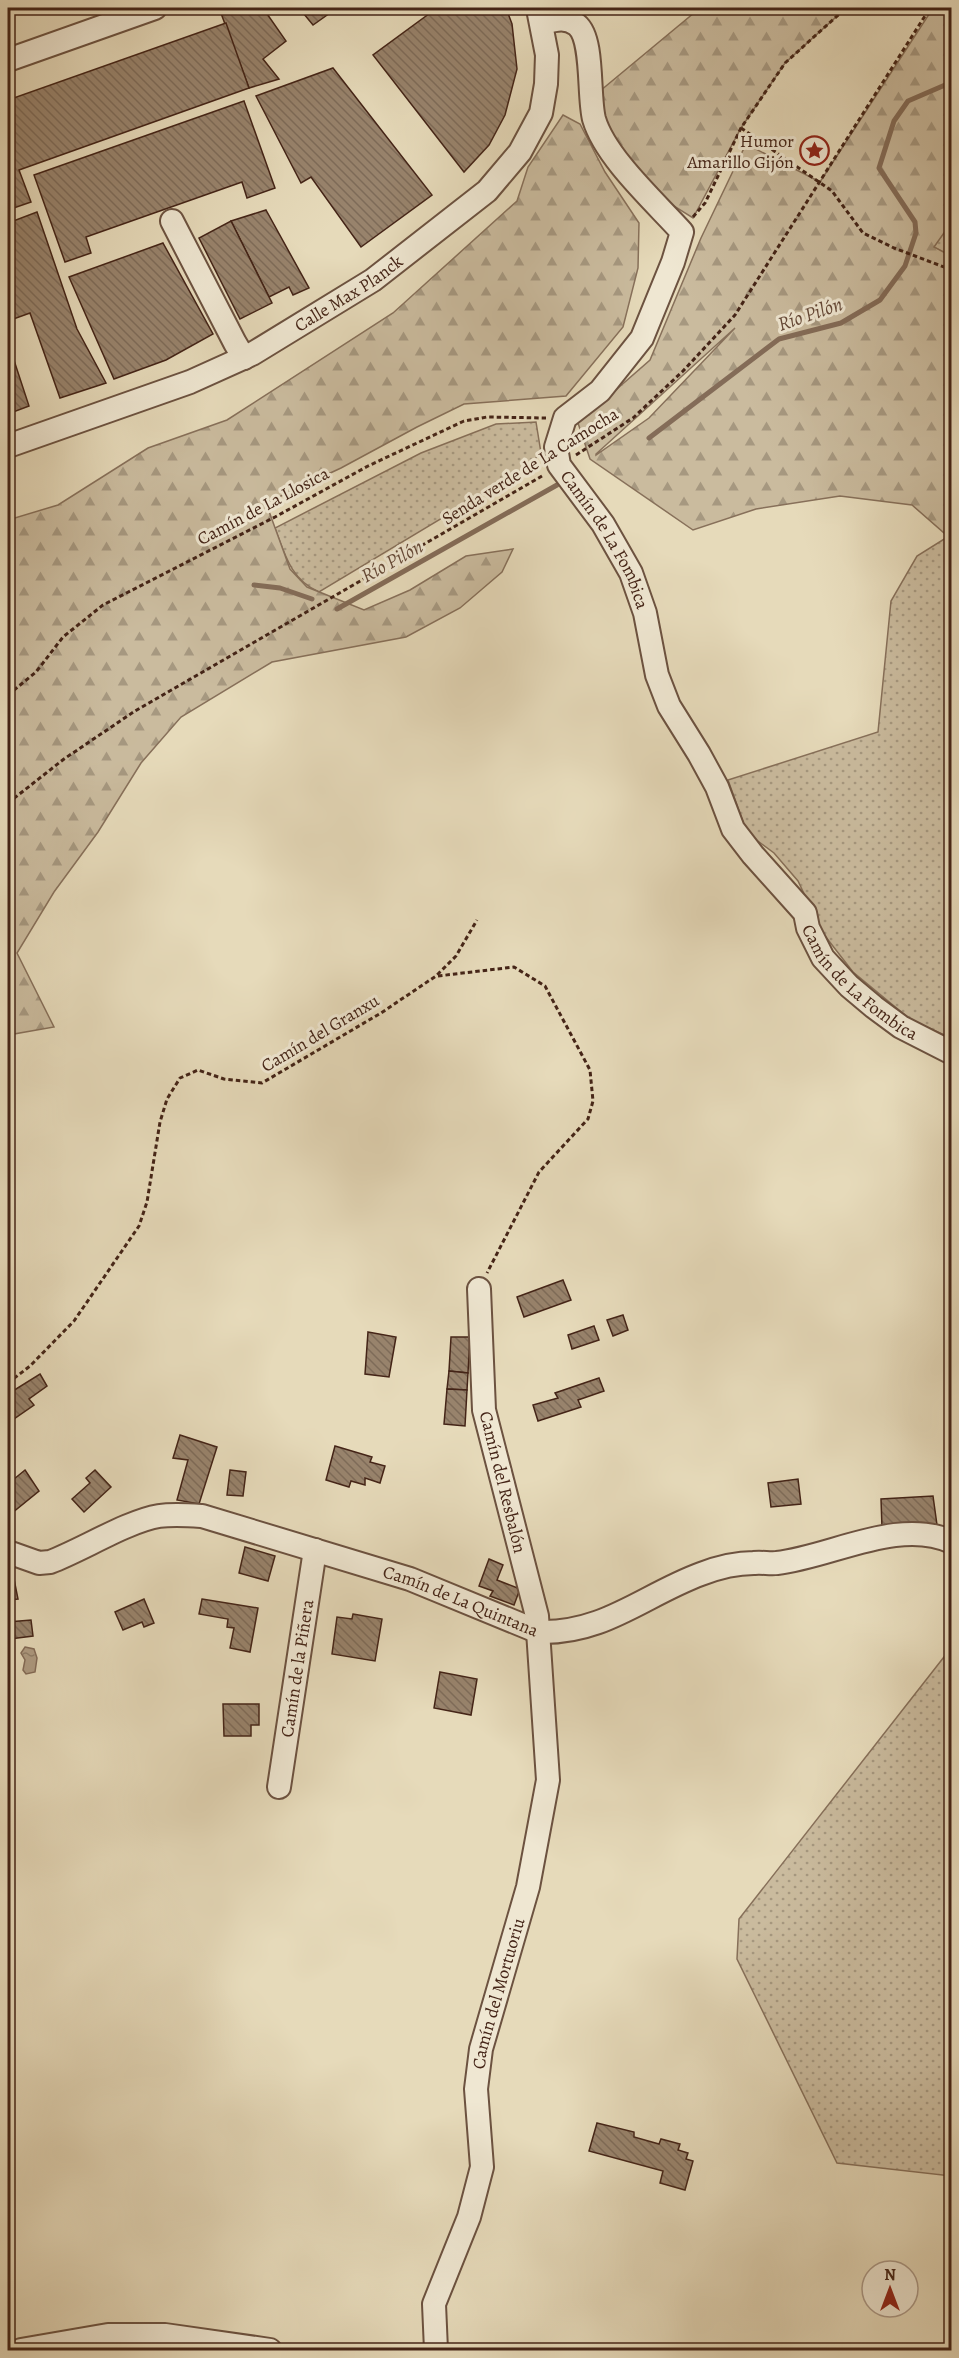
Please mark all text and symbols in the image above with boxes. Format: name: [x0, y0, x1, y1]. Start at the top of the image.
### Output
place label: Humor Amarillo Gijón: [686, 129, 794, 174]
place icon: Humor Amarillo Gijón: [799, 135, 831, 167]
street label: Calle Max Planck: [290, 249, 408, 337]
water label: Río Pilón: [774, 290, 846, 338]
street label: Senda verde de La Camocha: [437, 401, 623, 530]
street label: Camín de La Llosica: [193, 461, 334, 551]
street label: Camín de La Fombica: [555, 465, 655, 613]
water label: Río Pilón: [356, 533, 428, 589]
street label: Camín de La Fombica: [796, 920, 922, 1046]
street label: Camín del Granxu: [257, 988, 384, 1078]
street label: Camín del Resbalón: [474, 1409, 532, 1556]
street label: Camín de La Quintana: [380, 1559, 543, 1643]
street label: Camín de la Piñera: [275, 1597, 319, 1739]
street label: Camín del Mortuoriu: [467, 1915, 530, 2070]
north arrow: [860, 2259, 920, 2319]
text: N: [884, 2264, 896, 2286]

